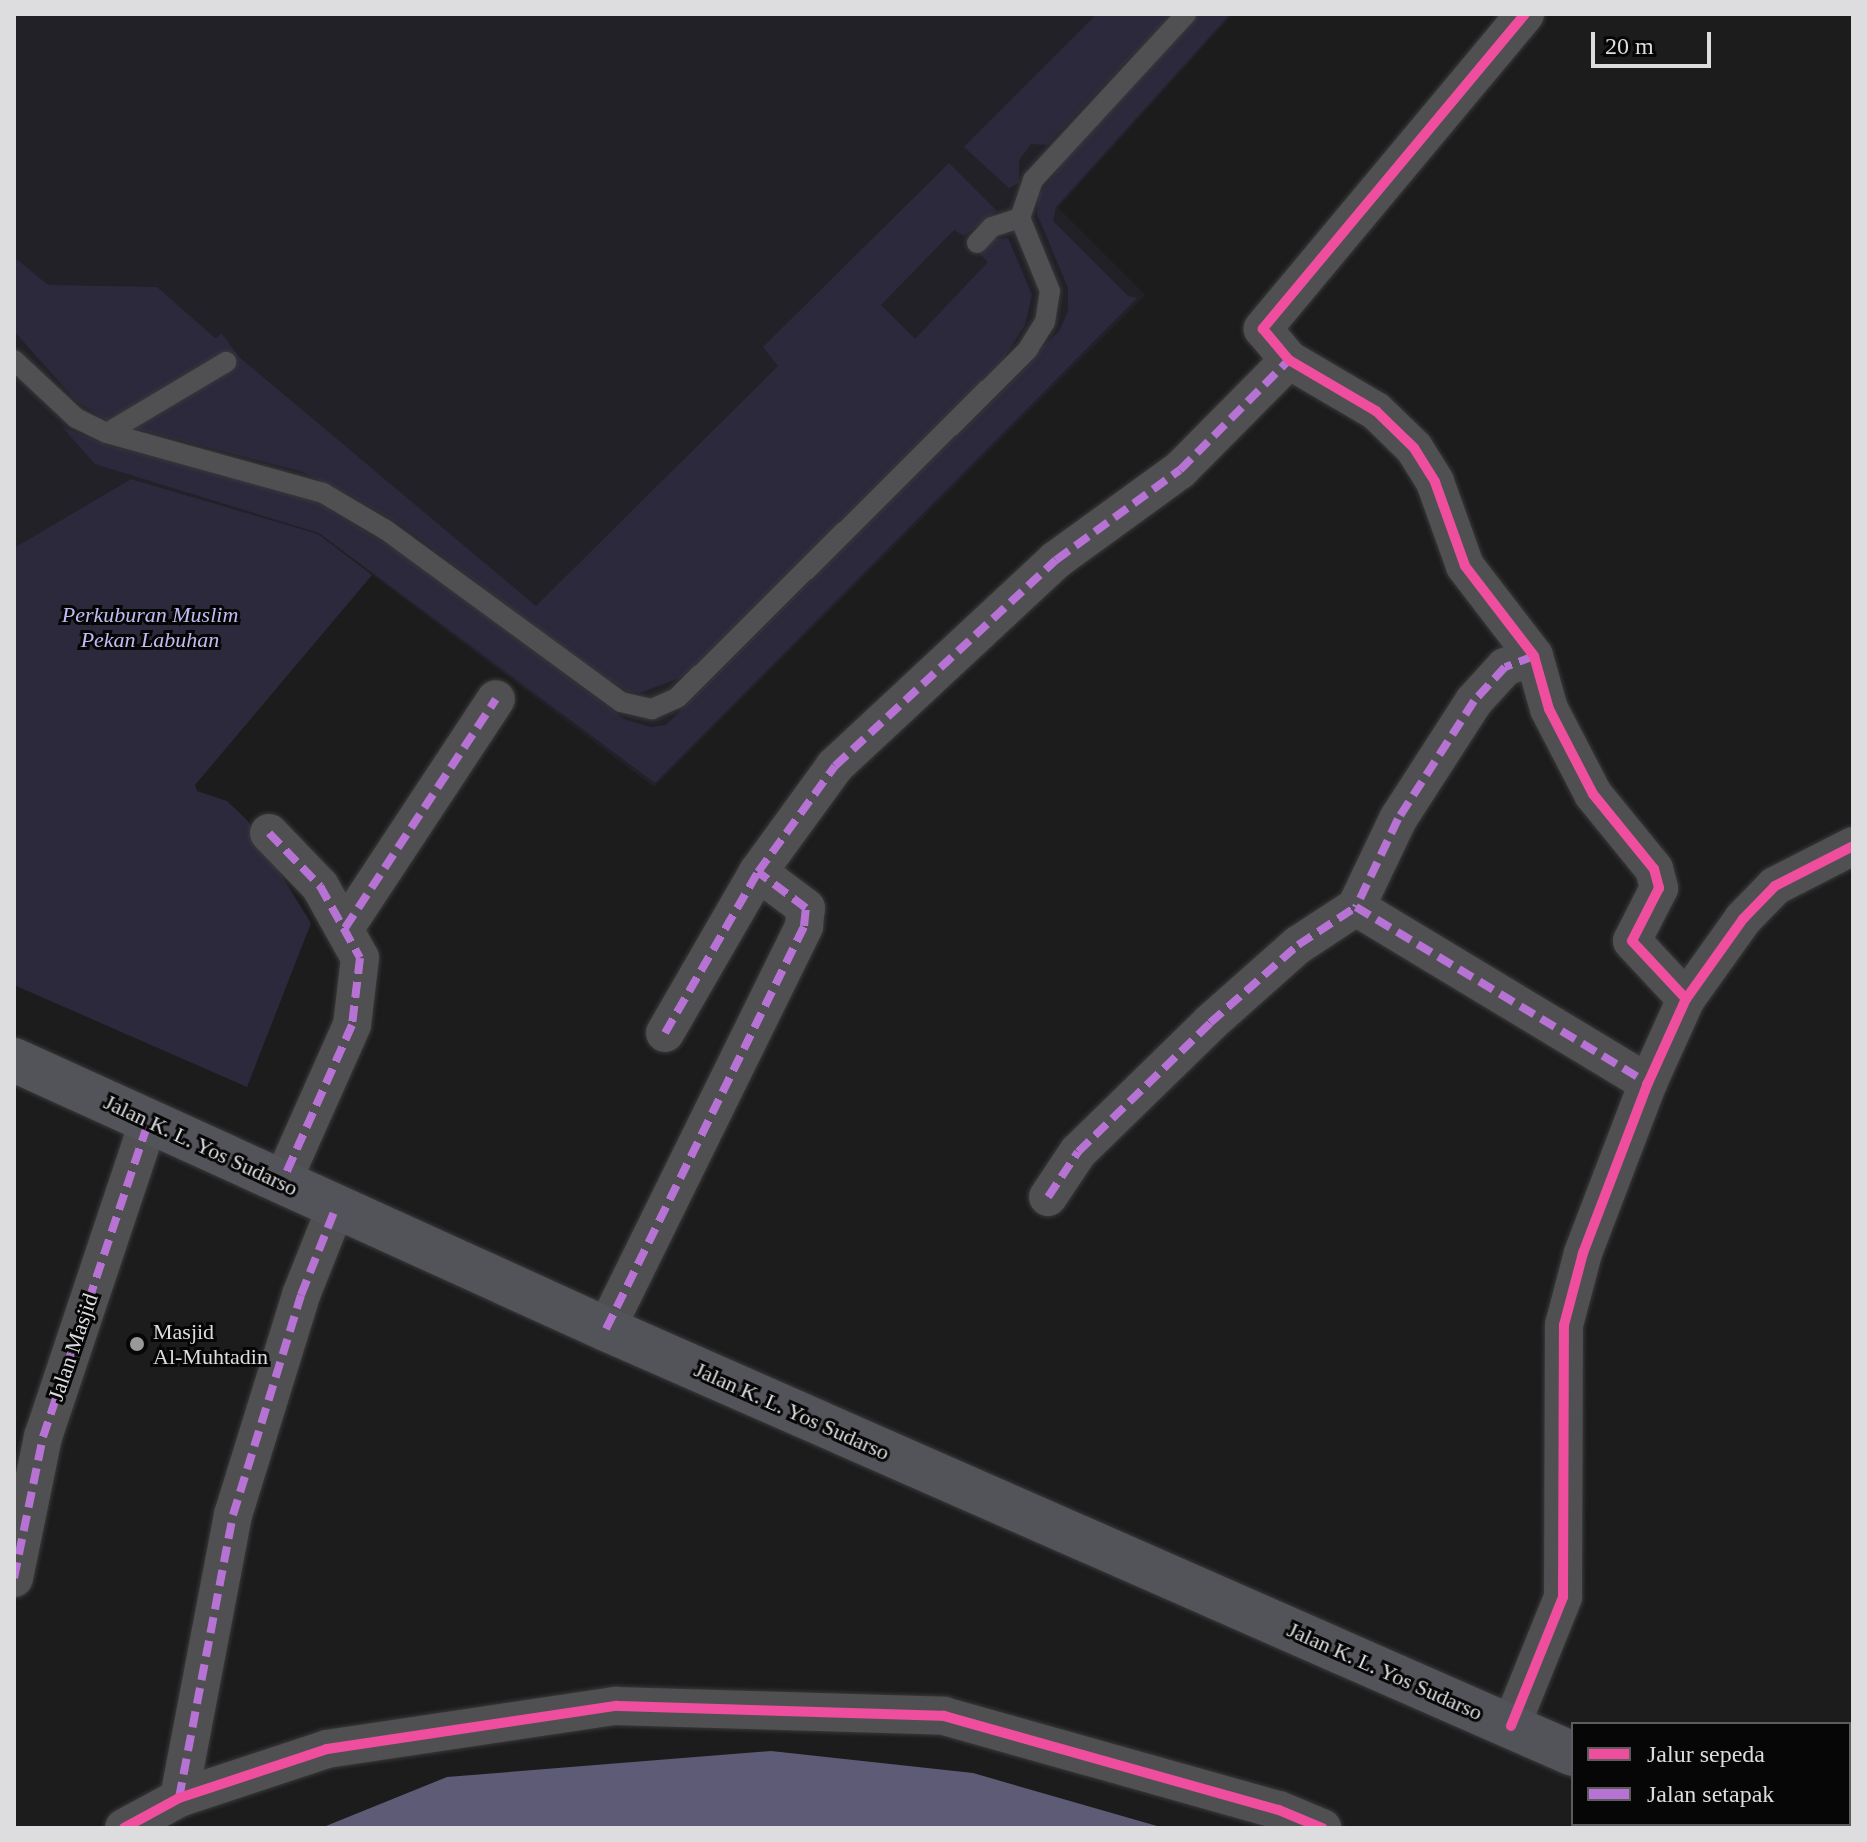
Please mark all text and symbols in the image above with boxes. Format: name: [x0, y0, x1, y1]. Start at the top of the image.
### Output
scale bar: [1595, 16, 1715, 66]
text: 20 m: [1605, 33, 1654, 59]
park label: Perkuburan Muslim Pekan Labuhan: [62, 601, 238, 652]
street label: Jalan K. L. Yos Sudarso: [100, 1088, 302, 1202]
street label: Jalan Masjid: [42, 1290, 104, 1404]
place label: Masjid Al-Muhtadin: [153, 1318, 268, 1370]
marker: Masjid Al-Muhtadin: [128, 1335, 146, 1353]
street label: Jalan K. L. Yos Sudarso: [690, 1356, 894, 1466]
street label: Jalan K. L. Yos Sudarso: [1283, 1616, 1487, 1726]
legend: [1571, 1722, 1851, 1826]
text: Jalur sepeda: [1647, 1741, 1765, 1767]
text: Jalan setapak: [1647, 1781, 1774, 1807]

